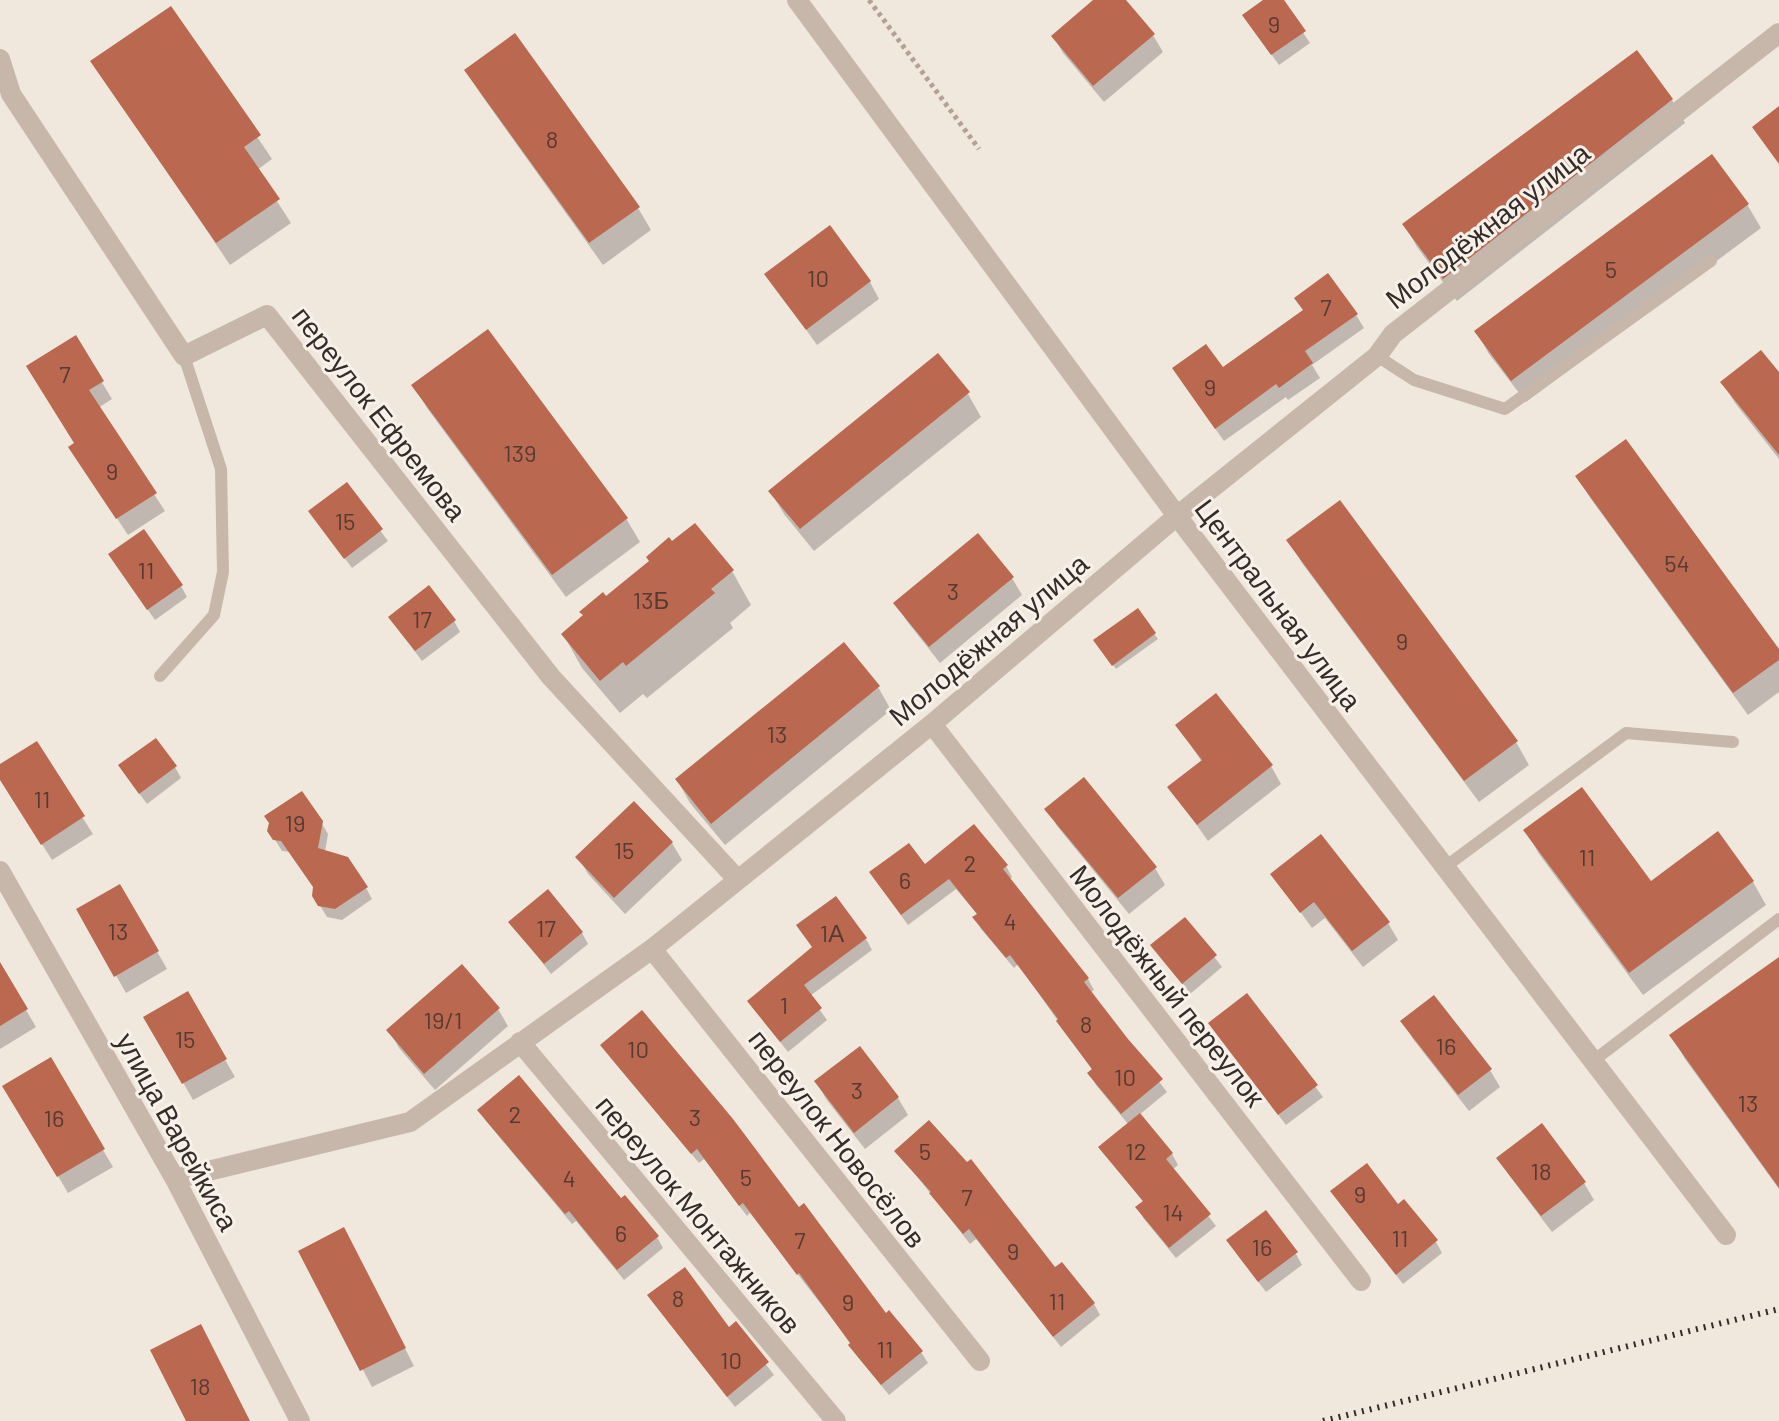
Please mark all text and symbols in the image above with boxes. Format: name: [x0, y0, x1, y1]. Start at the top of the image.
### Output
house number: 9: [1268, 9, 1280, 38]
house number: 8: [546, 124, 558, 153]
street label: Молодёжная улица: [1378, 135, 1596, 315]
house number: 5: [1605, 254, 1617, 283]
house number: 10: [807, 263, 829, 292]
house number: 7: [1320, 292, 1332, 321]
street label: переулок Ефремова: [286, 299, 475, 527]
house number: 7: [59, 359, 71, 388]
house number: 9: [1204, 372, 1216, 401]
house number: 139: [503, 438, 537, 467]
house number: 9: [106, 456, 118, 485]
street label: Центральная улица: [1189, 492, 1370, 717]
house number: 15: [335, 506, 355, 535]
street label: Молодёжная улица: [881, 545, 1095, 732]
house number: 54: [1664, 548, 1690, 577]
house number: 11: [138, 555, 154, 584]
house number: 3: [947, 576, 959, 605]
house number: 13Б: [633, 585, 669, 614]
house number: 17: [412, 604, 432, 633]
house number: 9: [1396, 626, 1408, 655]
house number: 13: [767, 719, 787, 748]
house number: 11: [34, 784, 50, 813]
house number: 19: [285, 808, 305, 837]
house number: 15: [614, 835, 634, 864]
house number: 11: [1579, 842, 1595, 871]
house number: 2: [964, 848, 976, 877]
street label: Молодёжный переулок: [1063, 857, 1273, 1113]
house number: 6: [899, 865, 911, 894]
house number: 4: [1003, 906, 1017, 935]
house number: 17: [536, 913, 556, 942]
house number: 13: [108, 916, 128, 945]
house number: 1А: [820, 918, 844, 947]
house number: 1: [780, 990, 788, 1019]
house number: 19/1: [424, 1005, 462, 1034]
house number: 8: [1080, 1009, 1092, 1038]
street label: переулок Новосёлов: [742, 1022, 934, 1254]
house number: 15: [175, 1024, 195, 1053]
street label: улица Варейкиса: [110, 1026, 247, 1236]
house number: 16: [1436, 1031, 1456, 1060]
house number: 10: [627, 1034, 649, 1063]
house number: 10: [1114, 1062, 1136, 1091]
house number: 3: [851, 1075, 863, 1104]
street label: переулок Монтажников: [589, 1088, 809, 1340]
house number: 13: [1738, 1088, 1758, 1117]
house number: 2: [509, 1099, 521, 1128]
house number: 3: [689, 1102, 701, 1131]
house number: 16: [44, 1103, 64, 1132]
house number: 5: [919, 1136, 931, 1165]
house number: 12: [1125, 1136, 1147, 1165]
house number: 18: [1531, 1156, 1551, 1185]
house number: 5: [740, 1162, 752, 1191]
house number: 4: [562, 1163, 576, 1192]
house number: 9: [1354, 1179, 1366, 1208]
house number: 7: [961, 1182, 973, 1211]
house number: 14: [1162, 1197, 1184, 1226]
house number: 6: [615, 1218, 627, 1247]
house number: 11: [1392, 1223, 1408, 1252]
house number: 7: [794, 1225, 806, 1254]
house number: 16: [1252, 1232, 1272, 1261]
house number: 9: [1007, 1236, 1019, 1265]
house number: 8: [672, 1283, 684, 1312]
house number: 11: [1049, 1286, 1065, 1315]
house number: 9: [842, 1287, 854, 1316]
house number: 11: [877, 1334, 893, 1363]
house number: 10: [720, 1345, 742, 1374]
house number: 18: [190, 1371, 210, 1400]

